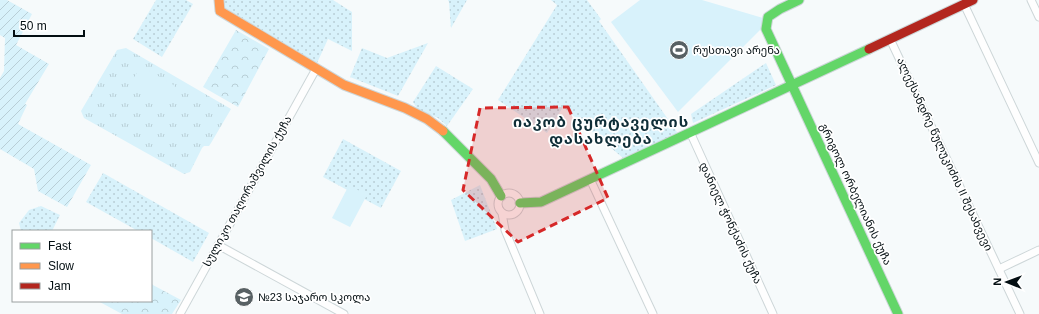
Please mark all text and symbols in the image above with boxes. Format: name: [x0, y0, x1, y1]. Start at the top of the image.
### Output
scale bar: [14, 12, 84, 38]
text: 50 m: [20, 19, 47, 33]
sports icon: რუსთავი არენა: [668, 39, 690, 61]
place label: რუსთავი არენა: [693, 44, 780, 57]
street label: ალექსანდრე წულუკიძის II შესახვევი: [894, 56, 995, 253]
district label: იაკობ ცურტაველის დასახლება: [513, 113, 689, 148]
street label: სულიკო თაღორაშვილის ქუჩა: [200, 114, 294, 269]
street label: გრიგოლ ორბელიანის ქუჩა: [817, 121, 894, 267]
street label: დანიელ ჭონქაძის ქუჩა: [697, 160, 764, 286]
legend: [12, 230, 152, 302]
text: Fast: [48, 239, 72, 253]
text: Slow: [48, 259, 74, 273]
north arrow: [987, 262, 1027, 302]
text: N: [991, 278, 1003, 286]
text: Jam: [48, 279, 71, 293]
school or university icon: №23 საჯარო სკოლა: [233, 286, 255, 308]
place label: №23 საჯარო სკოლა: [258, 291, 370, 304]

